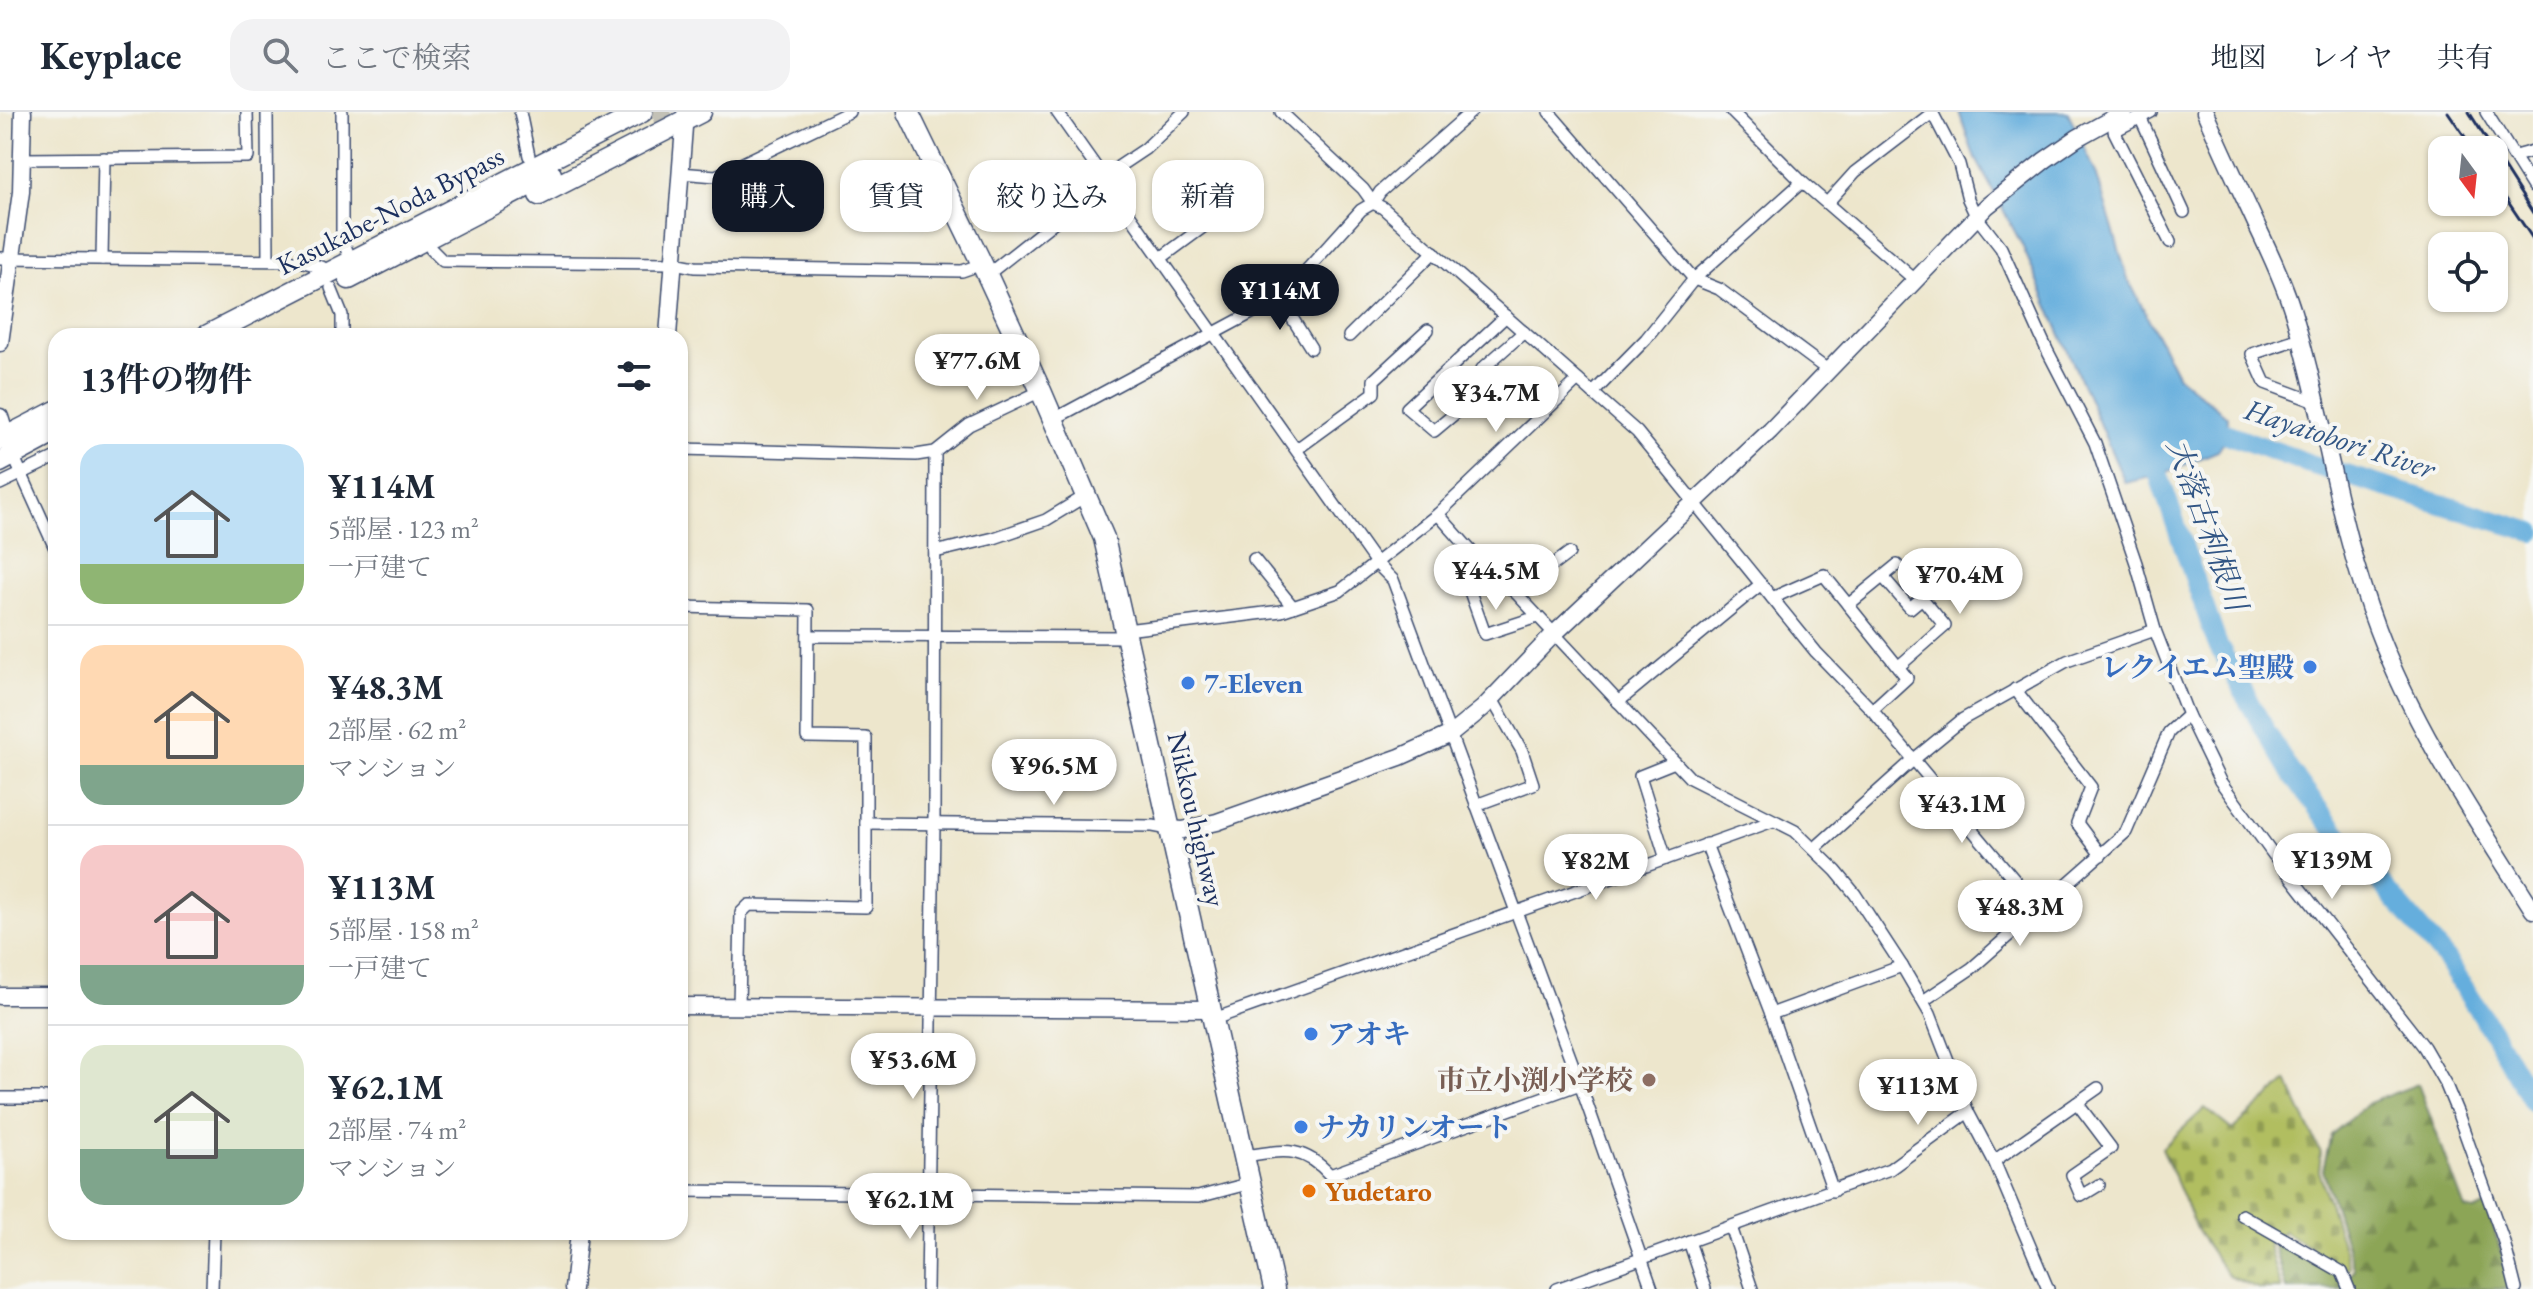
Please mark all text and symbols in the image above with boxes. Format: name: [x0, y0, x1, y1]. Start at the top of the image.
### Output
search box: [230, 19, 790, 91]
text: Keyplace: [40, 31, 182, 80]
icon: search: [258, 33, 302, 77]
text: ここで検索: [322, 38, 472, 77]
text: 地図: [2210, 39, 2266, 75]
text: レイヤ: [2310, 39, 2393, 75]
text: 共有: [2437, 39, 2493, 75]
north arrow: [2428, 136, 2508, 216]
map controls: [2428, 136, 2508, 312]
street label: Kasukabe-Noda Bypass: [270, 137, 510, 283]
chip: 購入: [712, 160, 824, 232]
chip: 賃貸: [840, 160, 952, 232]
chip: 絞り込み: [968, 160, 1136, 232]
chip: 新着: [1152, 160, 1264, 232]
button: locate: [2428, 232, 2508, 312]
pin: ¥114M: [1224, 264, 1336, 332]
text: ¥114M: [1239, 273, 1321, 307]
pin: ¥77.6M: [912, 334, 1042, 402]
text: ¥77.6M: [933, 343, 1021, 377]
icon: filters: [612, 354, 656, 398]
text: 13件の物件: [80, 357, 252, 401]
pin: ¥34.7M: [1431, 366, 1561, 434]
text: ¥34.7M: [1452, 375, 1540, 409]
water label: Hayatobori River: [2239, 389, 2442, 488]
water label: 大落古利根川: [2158, 434, 2258, 619]
text: ¥114M: [328, 464, 435, 508]
icon: home: [144, 476, 240, 572]
text: 5部屋 · 123 m²: [328, 512, 479, 546]
pin: ¥44.5M: [1431, 544, 1561, 612]
pin: ¥70.4M: [1895, 548, 2025, 616]
text: 一戸建て: [328, 550, 432, 584]
text: ¥44.5M: [1452, 553, 1540, 587]
text: ¥70.4M: [1916, 557, 2004, 591]
place label: レクイエム聖殿: [2101, 649, 2294, 685]
marker: レクイエム聖殿: [2301, 658, 2319, 676]
text: ¥48.3M: [328, 665, 444, 709]
place label: 7-Eleven: [1204, 665, 1303, 701]
marker: 7-Eleven: [1179, 674, 1197, 692]
icon: home: [144, 677, 240, 773]
text: 2部屋 · 62 m²: [328, 713, 466, 747]
street label: Nikkou highway: [1159, 728, 1235, 911]
pin: ¥96.5M: [989, 739, 1119, 807]
text: ¥96.5M: [1010, 748, 1098, 782]
text: マンション: [328, 751, 457, 785]
pin: ¥43.1M: [1897, 777, 2027, 845]
text: ¥43.1M: [1918, 786, 2006, 820]
pin: ¥139M: [2276, 833, 2388, 901]
pin: ¥82M: [1549, 834, 1643, 902]
text: ¥139M: [2291, 842, 2373, 876]
text: ¥82M: [1562, 843, 1630, 877]
text: ¥113M: [328, 865, 435, 909]
icon: home: [144, 877, 240, 973]
pin: ¥48.3M: [1955, 880, 2085, 948]
text: ¥48.3M: [1976, 889, 2064, 923]
text: 5部屋 · 158 m²: [328, 913, 479, 947]
text: 一戸建て: [328, 951, 432, 985]
place label: アオキ: [1327, 1016, 1411, 1052]
marker: アオキ: [1302, 1025, 1320, 1043]
pin: ¥53.6M: [848, 1033, 978, 1101]
text: ¥53.6M: [869, 1042, 957, 1076]
pin: ¥113M: [1862, 1059, 1974, 1127]
place label: 市立小渕小学校: [1437, 1062, 1633, 1098]
text: ¥62.1M: [328, 1065, 444, 1109]
text: ¥113M: [1877, 1068, 1959, 1102]
marker: 市立小渕小学校: [1640, 1071, 1658, 1089]
icon: home: [144, 1077, 240, 1173]
place label: ナカリンオート: [1317, 1109, 1512, 1145]
text: 2部屋 · 74 m²: [328, 1113, 466, 1147]
marker: ナカリンオート: [1292, 1118, 1310, 1136]
text: マンション: [328, 1151, 457, 1185]
pin: ¥62.1M: [845, 1173, 975, 1241]
place label: Yudetaro: [1325, 1173, 1432, 1209]
text: ¥62.1M: [866, 1182, 954, 1216]
marker: Yudetaro: [1300, 1182, 1318, 1200]

